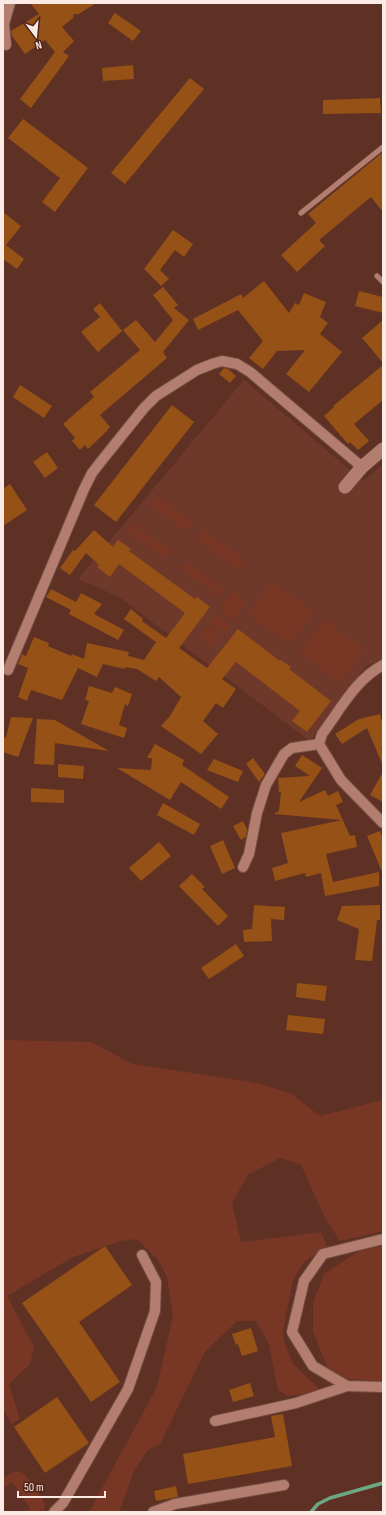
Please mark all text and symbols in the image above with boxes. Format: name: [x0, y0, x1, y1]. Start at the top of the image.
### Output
north arrow: [16, 16, 56, 56]
text: N: [34, 38, 43, 52]
scale bar: [18, 1473, 105, 1499]
text: 50 m: [24, 1480, 44, 1495]

